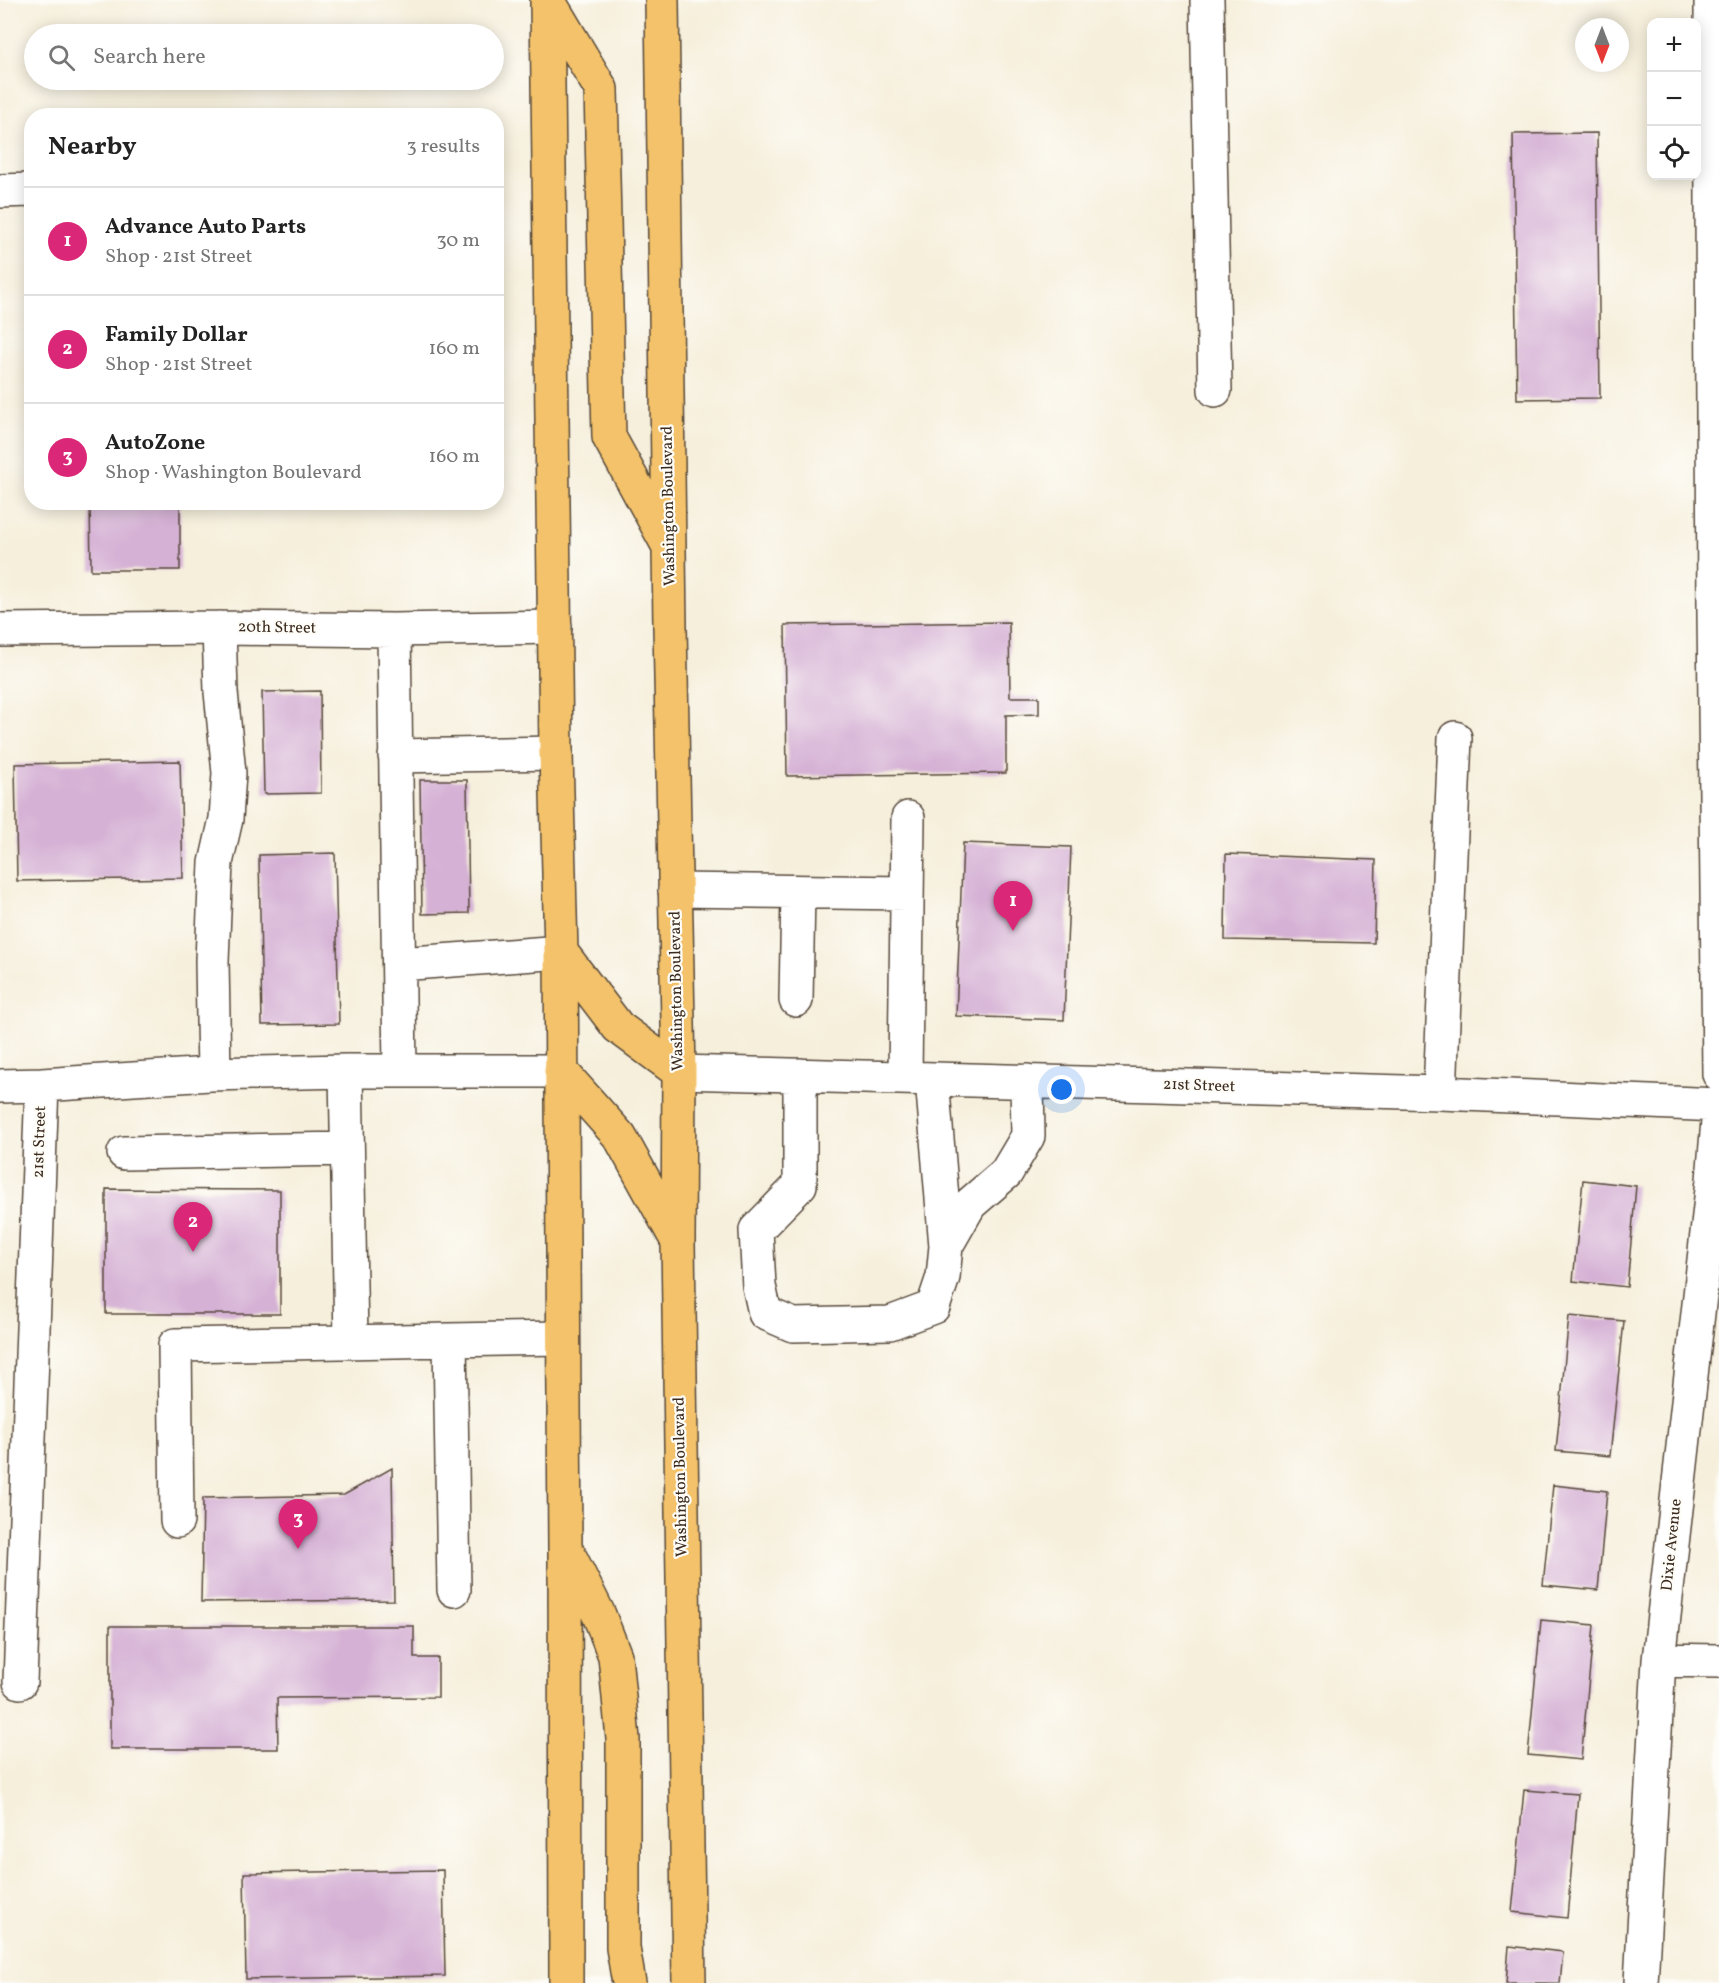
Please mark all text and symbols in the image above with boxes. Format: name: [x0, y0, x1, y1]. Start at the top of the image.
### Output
north arrow: [1575, 18, 1629, 72]
map controls: [1647, 18, 1701, 180]
button: +: [1647, 18, 1701, 72]
search box: [24, 24, 504, 90]
icon: search: [45, 41, 78, 74]
text: Search here: [93, 42, 206, 73]
button: −: [1647, 72, 1701, 126]
button: locate: [1647, 126, 1701, 180]
text: Nearby: [48, 129, 137, 165]
text: 3 results: [406, 133, 480, 161]
text: Advance Auto Parts: [105, 212, 306, 243]
text: 1: [63, 227, 72, 255]
text: 30 m: [436, 227, 480, 255]
text: Shop · 21st Street: [105, 243, 252, 271]
text: Family Dollar: [105, 320, 248, 351]
text: 2: [62, 335, 73, 363]
text: 160 m: [428, 335, 480, 363]
text: Shop · 21st Street: [105, 351, 252, 379]
street label: Washington Boulevard: [657, 426, 681, 586]
text: AutoZone: [105, 428, 205, 459]
text: 3: [62, 443, 73, 471]
text: 160 m: [428, 443, 480, 471]
text: Shop · Washington Boulevard: [105, 459, 362, 487]
street label: 20th Street: [238, 616, 317, 640]
pin: 1: [994, 882, 1032, 931]
street label: Washington Boulevard: [665, 911, 689, 1071]
street label: 21st Street: [1162, 1074, 1236, 1098]
your location: [1047, 1075, 1076, 1104]
street label: 21st Street: [28, 1105, 52, 1179]
pin: 2: [174, 1202, 212, 1252]
street label: Washington Boulevard: [669, 1397, 693, 1557]
street label: Dixie Avenue: [1656, 1498, 1688, 1592]
pin: 3: [278, 1500, 318, 1549]

